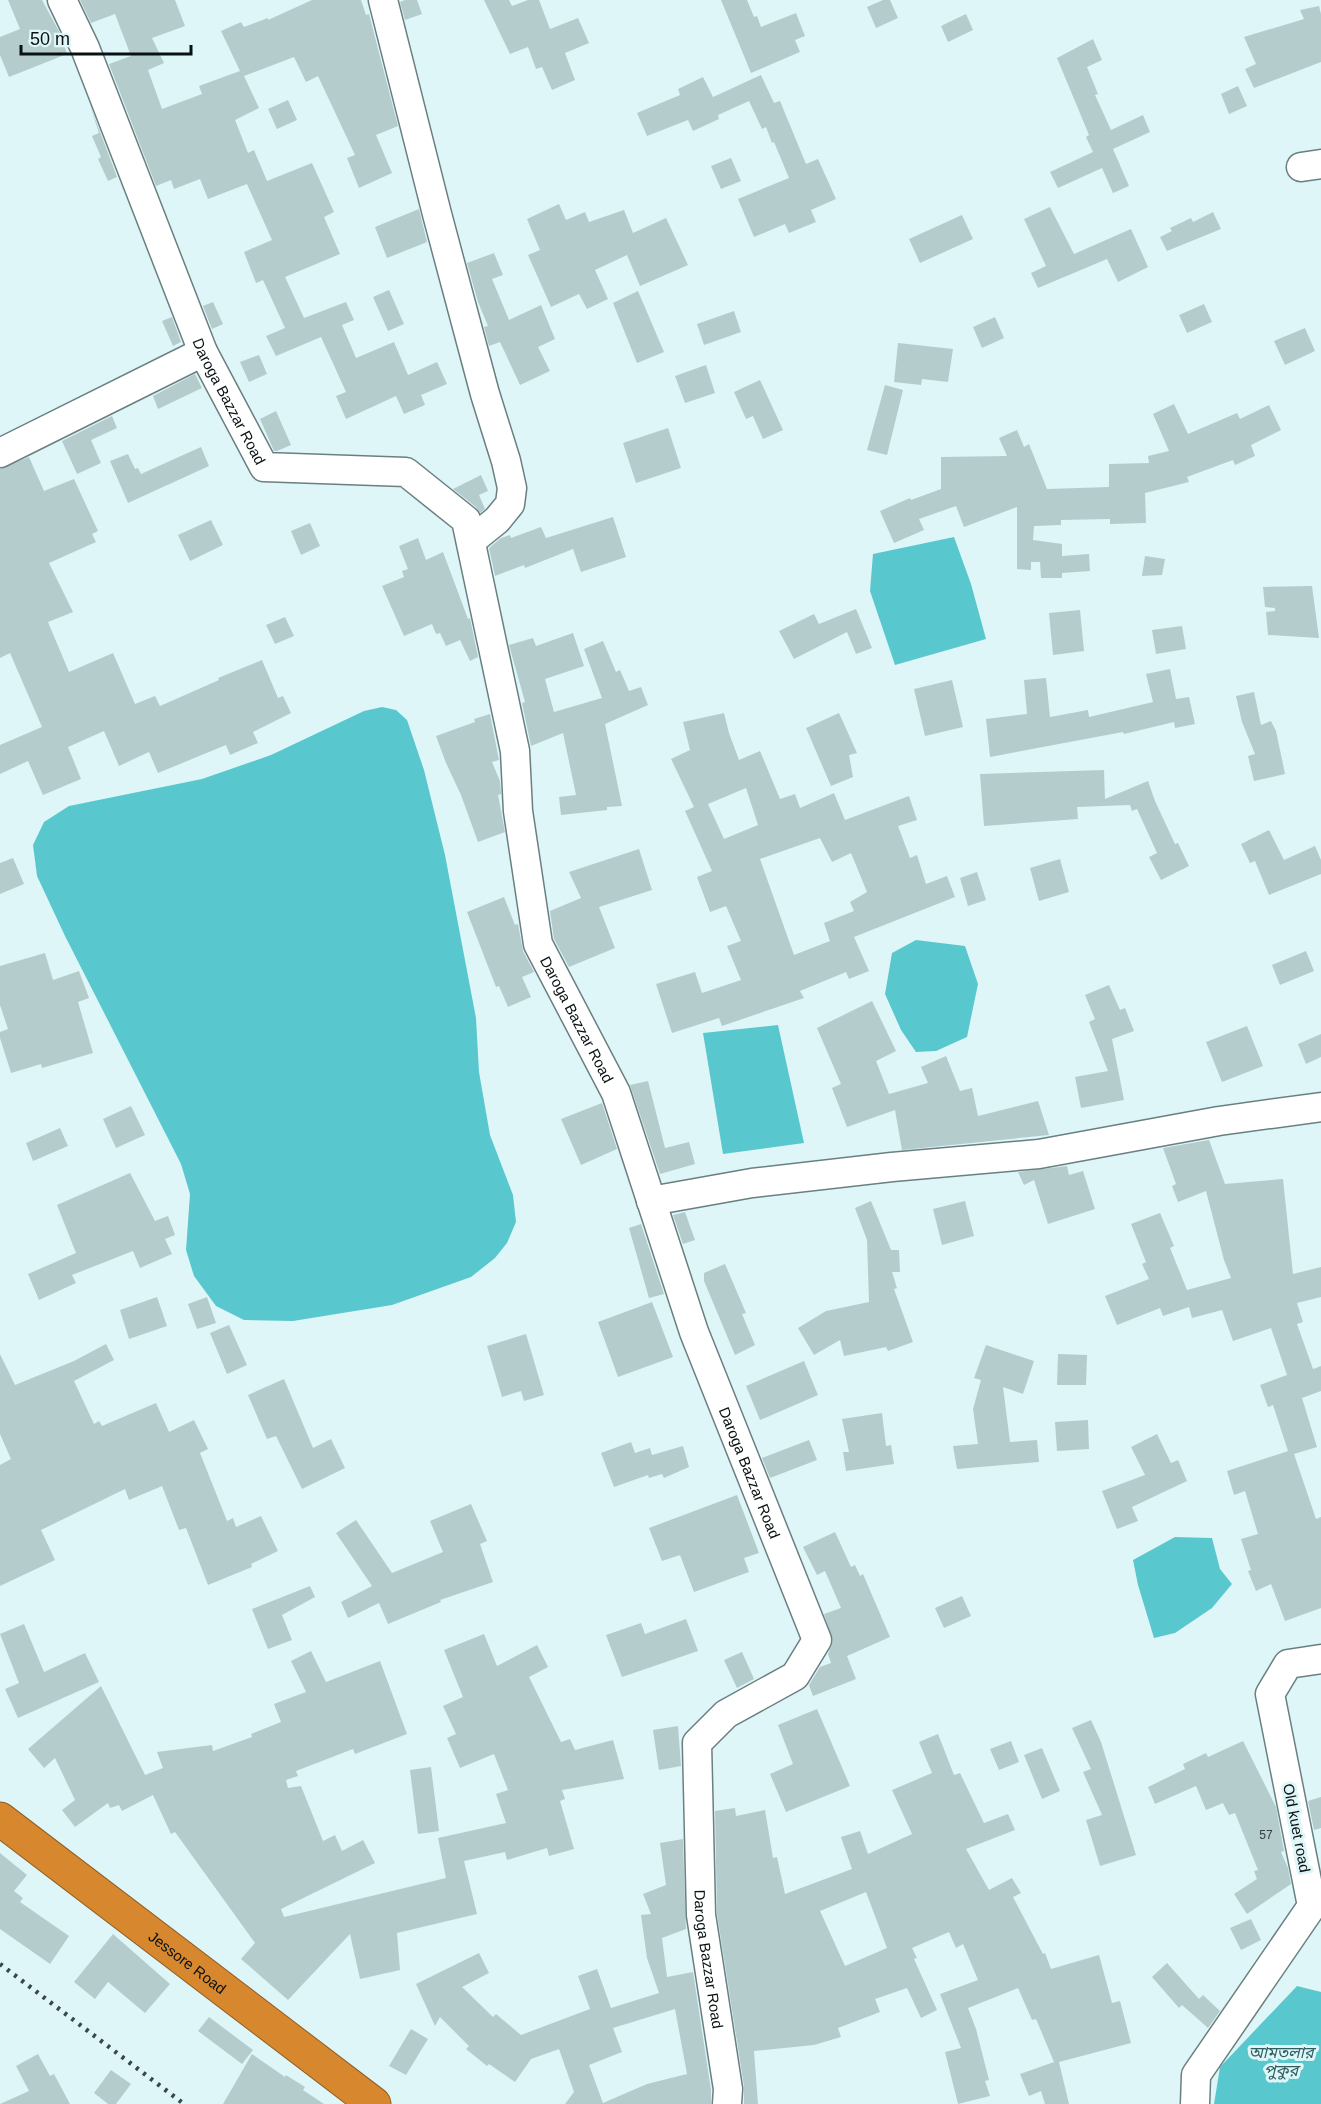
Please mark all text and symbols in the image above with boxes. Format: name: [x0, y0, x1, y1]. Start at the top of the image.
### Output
scale bar: [21, 18, 190, 56]
text: 50 m: [30, 29, 70, 49]
street label: Daroga Bazzar Road: [190, 336, 269, 467]
street label: Daroga Bazzar Road: [537, 953, 617, 1085]
street label: Daroga Bazzar Road: [716, 1404, 784, 1541]
street label: Old kuet road: [1280, 1782, 1314, 1874]
house number: 57: [1259, 1828, 1273, 1842]
street label: Daroga Bazzar Road: [692, 1889, 727, 2030]
street label: Jessore Road: [146, 1927, 230, 1997]
water label: আমতলার পুকুর: [1248, 2044, 1317, 2080]

